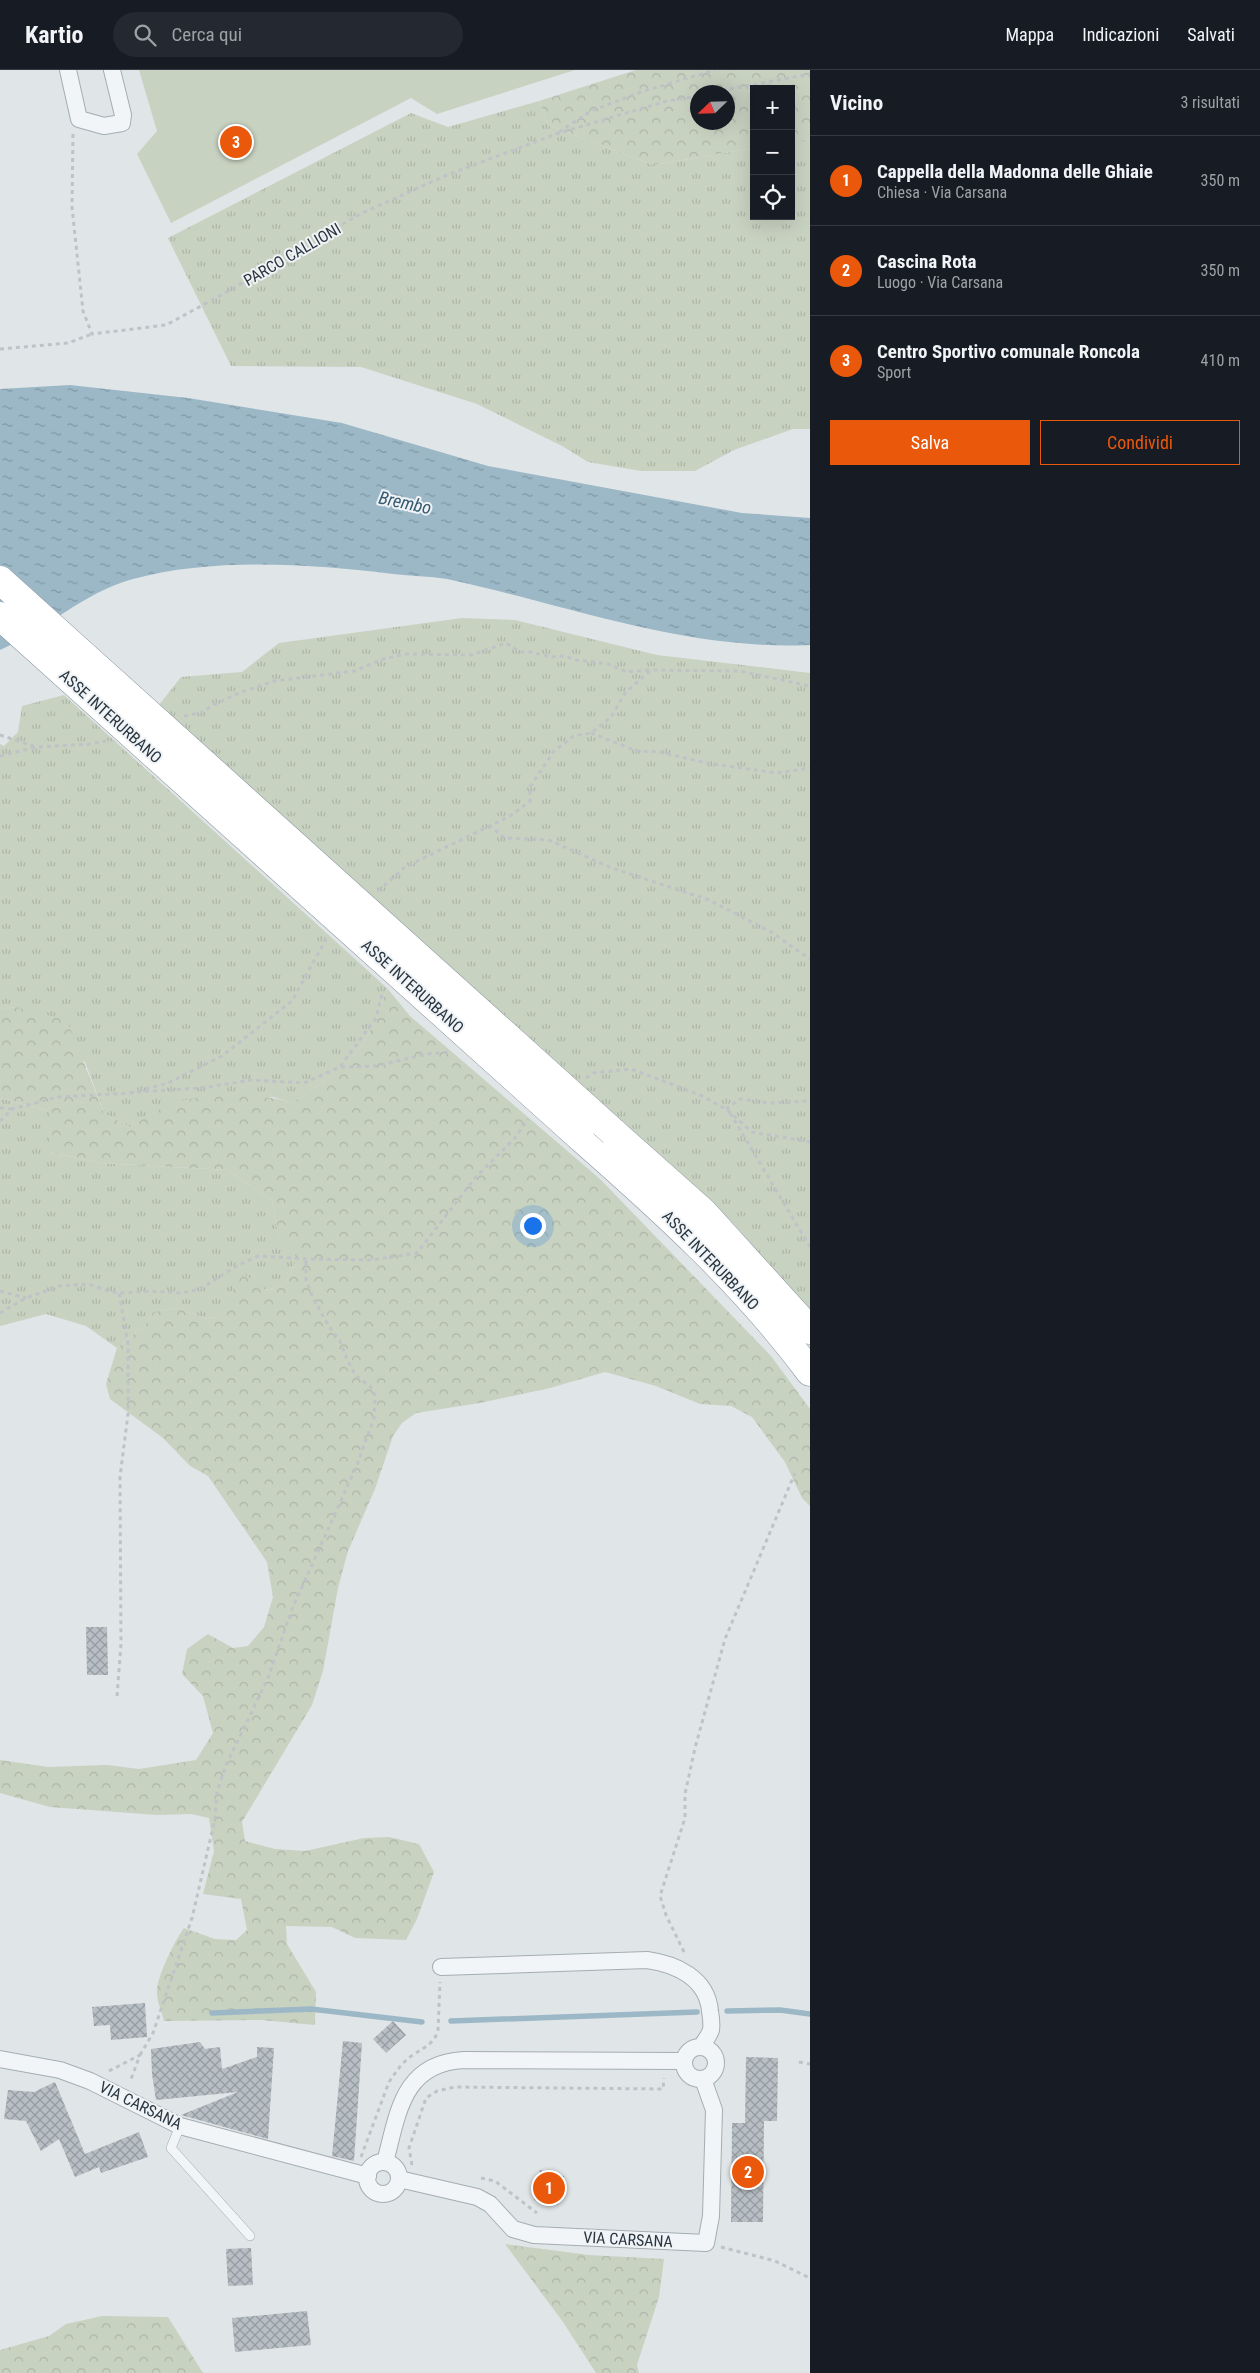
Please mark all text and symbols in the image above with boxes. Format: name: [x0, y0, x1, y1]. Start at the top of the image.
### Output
search box: [113, 12, 463, 57]
text: Kartio: [25, 21, 83, 49]
icon: search: [131, 21, 159, 49]
text: Cerca qui: [171, 23, 242, 46]
text: Mappa: [1006, 24, 1054, 45]
text: Indicazioni: [1082, 24, 1159, 45]
text: Salvati: [1187, 24, 1235, 45]
north arrow: [690, 85, 735, 130]
map controls: [750, 85, 795, 220]
button: +: [750, 85, 795, 130]
text: Vicino: [830, 91, 883, 115]
text: 3 risultati: [1180, 93, 1240, 112]
pin: 3: [220, 123, 252, 161]
button: −: [750, 130, 795, 175]
text: Cappella della Madonna delle Ghiaie: [877, 160, 1153, 183]
text: 1: [842, 171, 850, 190]
text: 350 m: [1201, 171, 1240, 190]
button: locate: [750, 175, 795, 220]
text: Chiesa · Via Carsana: [877, 183, 1007, 202]
street label: PARCO CALLIONI: [240, 219, 344, 290]
text: Cascina Rota: [877, 250, 976, 273]
text: 2: [842, 261, 850, 280]
text: 350 m: [1201, 261, 1240, 280]
text: Luogo · Via Carsana: [877, 273, 1003, 292]
text: Centro Sportivo comunale Roncola: [877, 340, 1140, 363]
text: 3: [842, 351, 850, 370]
text: 410 m: [1201, 351, 1240, 370]
text: Sport: [877, 363, 911, 382]
button: Salva: [830, 420, 1030, 465]
button: Condividi: [1040, 420, 1240, 465]
water label: Brembo: [377, 487, 433, 518]
street label: ASSE INTERURBANO: [56, 666, 166, 767]
street label: ASSE INTERURBANO: [358, 936, 468, 1037]
street label: ASSE INTERURBANO: [658, 1207, 763, 1314]
your location: [520, 1213, 546, 1239]
street label: VIA CARSANA: [96, 2077, 185, 2134]
pin: 2: [732, 2153, 764, 2191]
pin: 1: [533, 2169, 565, 2207]
street label: VIA CARSANA: [583, 2228, 673, 2251]

